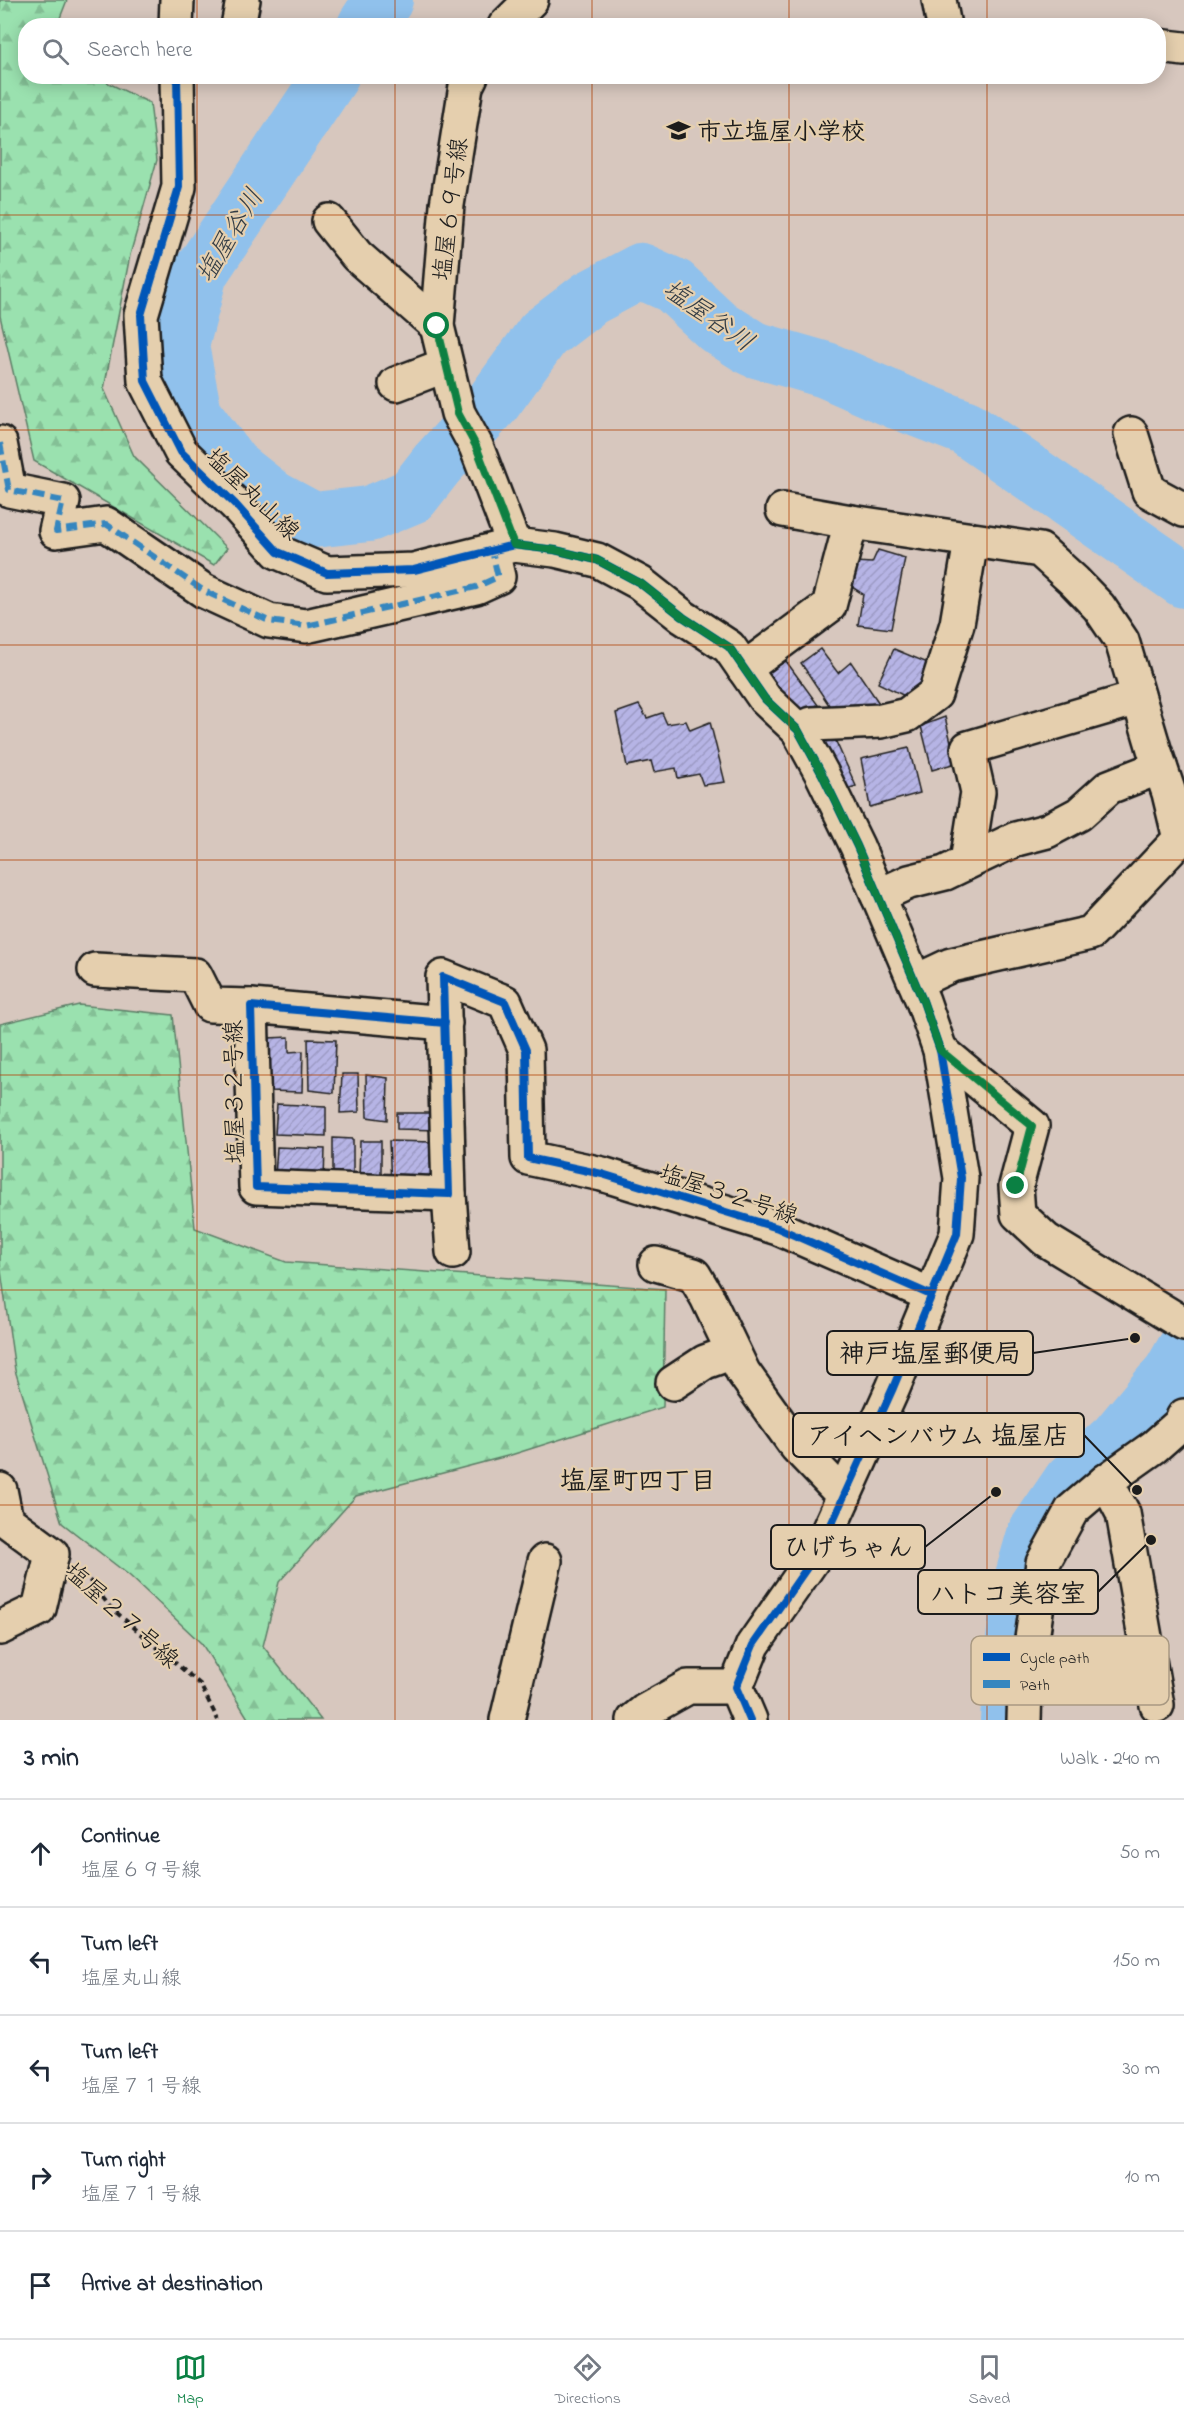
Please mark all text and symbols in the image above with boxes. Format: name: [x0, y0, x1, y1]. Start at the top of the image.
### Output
search box: [18, 18, 1166, 84]
icon: search: [39, 35, 72, 68]
text: Search here: [87, 35, 192, 67]
place label: 市立塩屋小学校: [697, 116, 865, 151]
school or university icon: 市立塩屋小学校: [666, 118, 692, 144]
street label: 塩屋６９号線: [426, 136, 479, 283]
water label: 塩屋谷川: [188, 182, 275, 291]
water label: 塩屋谷川: [654, 272, 761, 363]
route start: [423, 312, 449, 338]
street label: 塩屋丸山線: [196, 442, 307, 550]
street label: 塩屋３２号線: [218, 1020, 255, 1164]
street label: 塩屋３２号線: [654, 1157, 802, 1235]
route end: [1002, 1172, 1028, 1198]
callout: 神戸塩屋郵便局: [827, 1331, 1033, 1375]
text: 神戸塩屋郵便局: [839, 1337, 1021, 1375]
callout: アイヘンバウム 塩屋店: [793, 1413, 1084, 1457]
text: アイヘンバウム 塩屋店: [807, 1419, 1069, 1457]
district label: 塩屋町四丁目: [560, 1464, 716, 1502]
callout: ひげちゃん: [771, 1525, 925, 1569]
text: ひげちゃん: [783, 1531, 913, 1569]
street label: 塩屋２７号線: [55, 1556, 186, 1678]
callout: ハトコ美容室: [918, 1570, 1098, 1614]
text: ハトコ美容室: [930, 1577, 1086, 1615]
legend: [971, 1636, 1169, 1705]
text: Cycle path: [1020, 1647, 1089, 1671]
text: Path: [1020, 1674, 1050, 1698]
text: 3 min: [24, 1740, 79, 1778]
text: Walk · 240 m: [1060, 1745, 1160, 1774]
text: Continue: [81, 1821, 160, 1853]
icon: ahead: [24, 1837, 57, 1870]
text: 50 m: [1119, 1839, 1160, 1868]
text: 塩屋６９号線: [81, 1857, 201, 1886]
text: Turn left: [81, 1929, 158, 1961]
icon: left: [24, 1945, 57, 1978]
text: 150 m: [1113, 1947, 1160, 1976]
text: 塩屋丸山線: [81, 1965, 181, 1994]
text: Turn left: [81, 2037, 158, 2069]
icon: left: [24, 2053, 57, 2086]
text: 30 m: [1123, 2055, 1160, 2084]
text: 塩屋７１号線: [81, 2073, 201, 2102]
text: Turn right: [81, 2145, 166, 2177]
icon: right: [24, 2161, 57, 2194]
text: 10 m: [1124, 2163, 1160, 2192]
text: 塩屋７１号線: [81, 2181, 201, 2210]
icon: arrive: [24, 2269, 57, 2302]
text: Arrive at destination: [81, 2269, 263, 2301]
tab: Map: [174, 2351, 207, 2411]
tab: Directions: [554, 2351, 621, 2411]
tab: Saved: [968, 2351, 1010, 2411]

